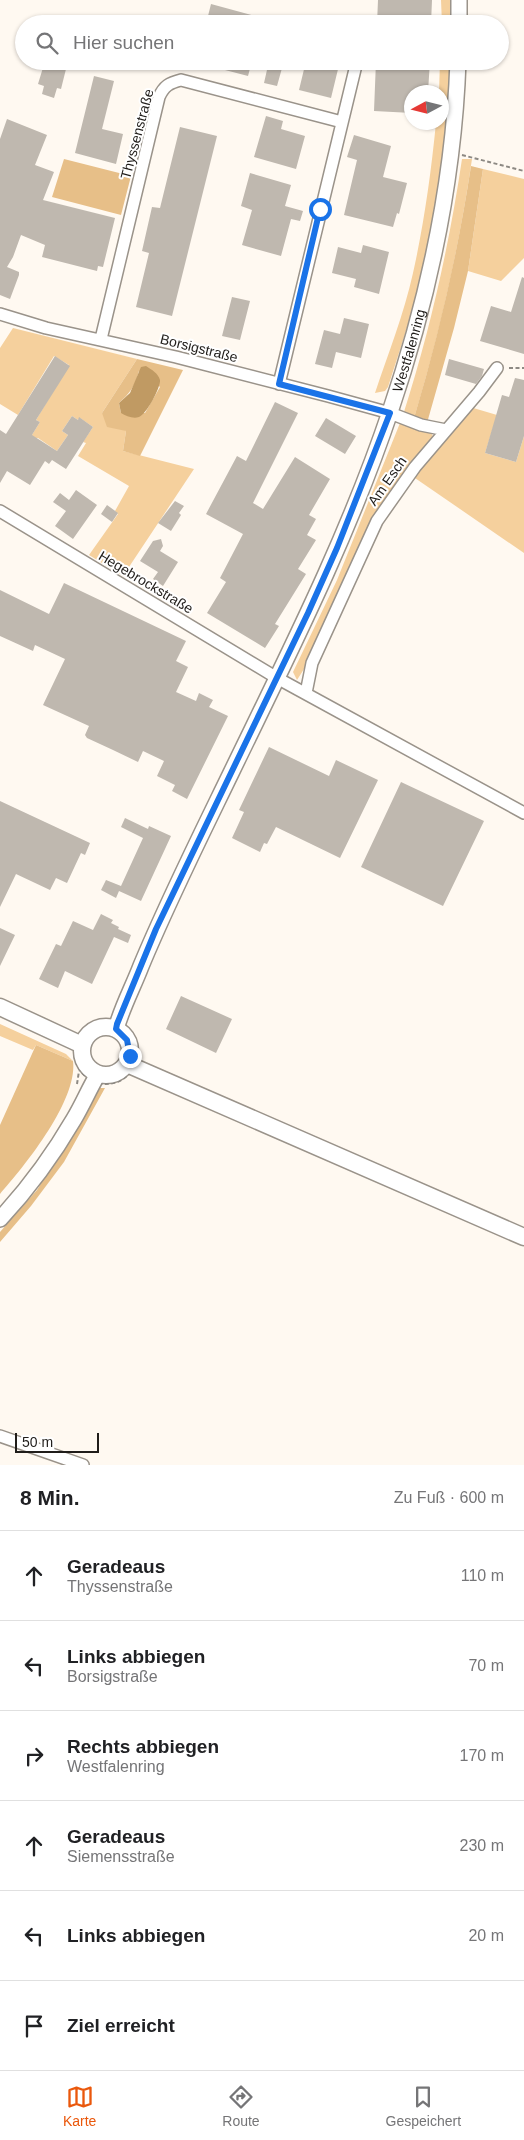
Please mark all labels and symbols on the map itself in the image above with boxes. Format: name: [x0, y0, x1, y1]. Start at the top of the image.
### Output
north arrow: [404, 85, 449, 130]
street label: Thyssenstraße: [117, 87, 157, 181]
route start: [309, 198, 332, 221]
street label: Westfalenring: [389, 307, 428, 394]
street label: Borsigstraße: [159, 331, 240, 365]
street label: Am Esch: [364, 453, 410, 509]
street label: Hegebrockstraße: [96, 547, 196, 617]
route end: [119, 1045, 142, 1068]
scale bar: [15, 1430, 99, 1453]

